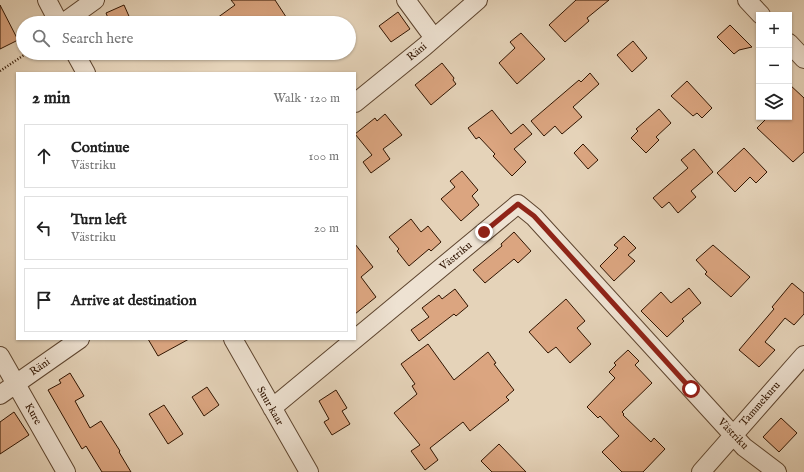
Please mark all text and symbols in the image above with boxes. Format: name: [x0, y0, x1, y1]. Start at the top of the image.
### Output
map controls: [756, 12, 792, 120]
button: +: [756, 12, 792, 48]
search box: [16, 16, 356, 60]
icon: search: [30, 27, 52, 49]
text: Search here: [62, 29, 133, 48]
street label: Räni: [404, 40, 430, 64]
button: −: [756, 48, 792, 84]
button: layers: [756, 84, 792, 120]
text: 2 min: [32, 88, 70, 109]
text: Walk · 120 m: [274, 90, 340, 107]
text: Continue: [71, 138, 129, 157]
icon: ahead: [33, 145, 55, 167]
text: 100 m: [309, 148, 339, 165]
text: Västriku: [71, 157, 116, 174]
text: Turn left: [71, 210, 127, 229]
icon: left: [33, 217, 55, 239]
text: 20 m: [314, 220, 339, 237]
route end: [475, 223, 493, 241]
text: Västriku: [71, 229, 116, 246]
street label: Västriku: [436, 238, 475, 274]
icon: arrive: [33, 289, 55, 311]
text: Arrive at destination: [71, 291, 197, 310]
street label: Räni: [27, 355, 53, 379]
street label: Tammekuru: [737, 378, 784, 429]
route start: [682, 380, 700, 398]
street label: Suur kaar: [253, 384, 287, 428]
street label: Kure: [21, 401, 45, 427]
street label: Västriku: [714, 415, 751, 453]

